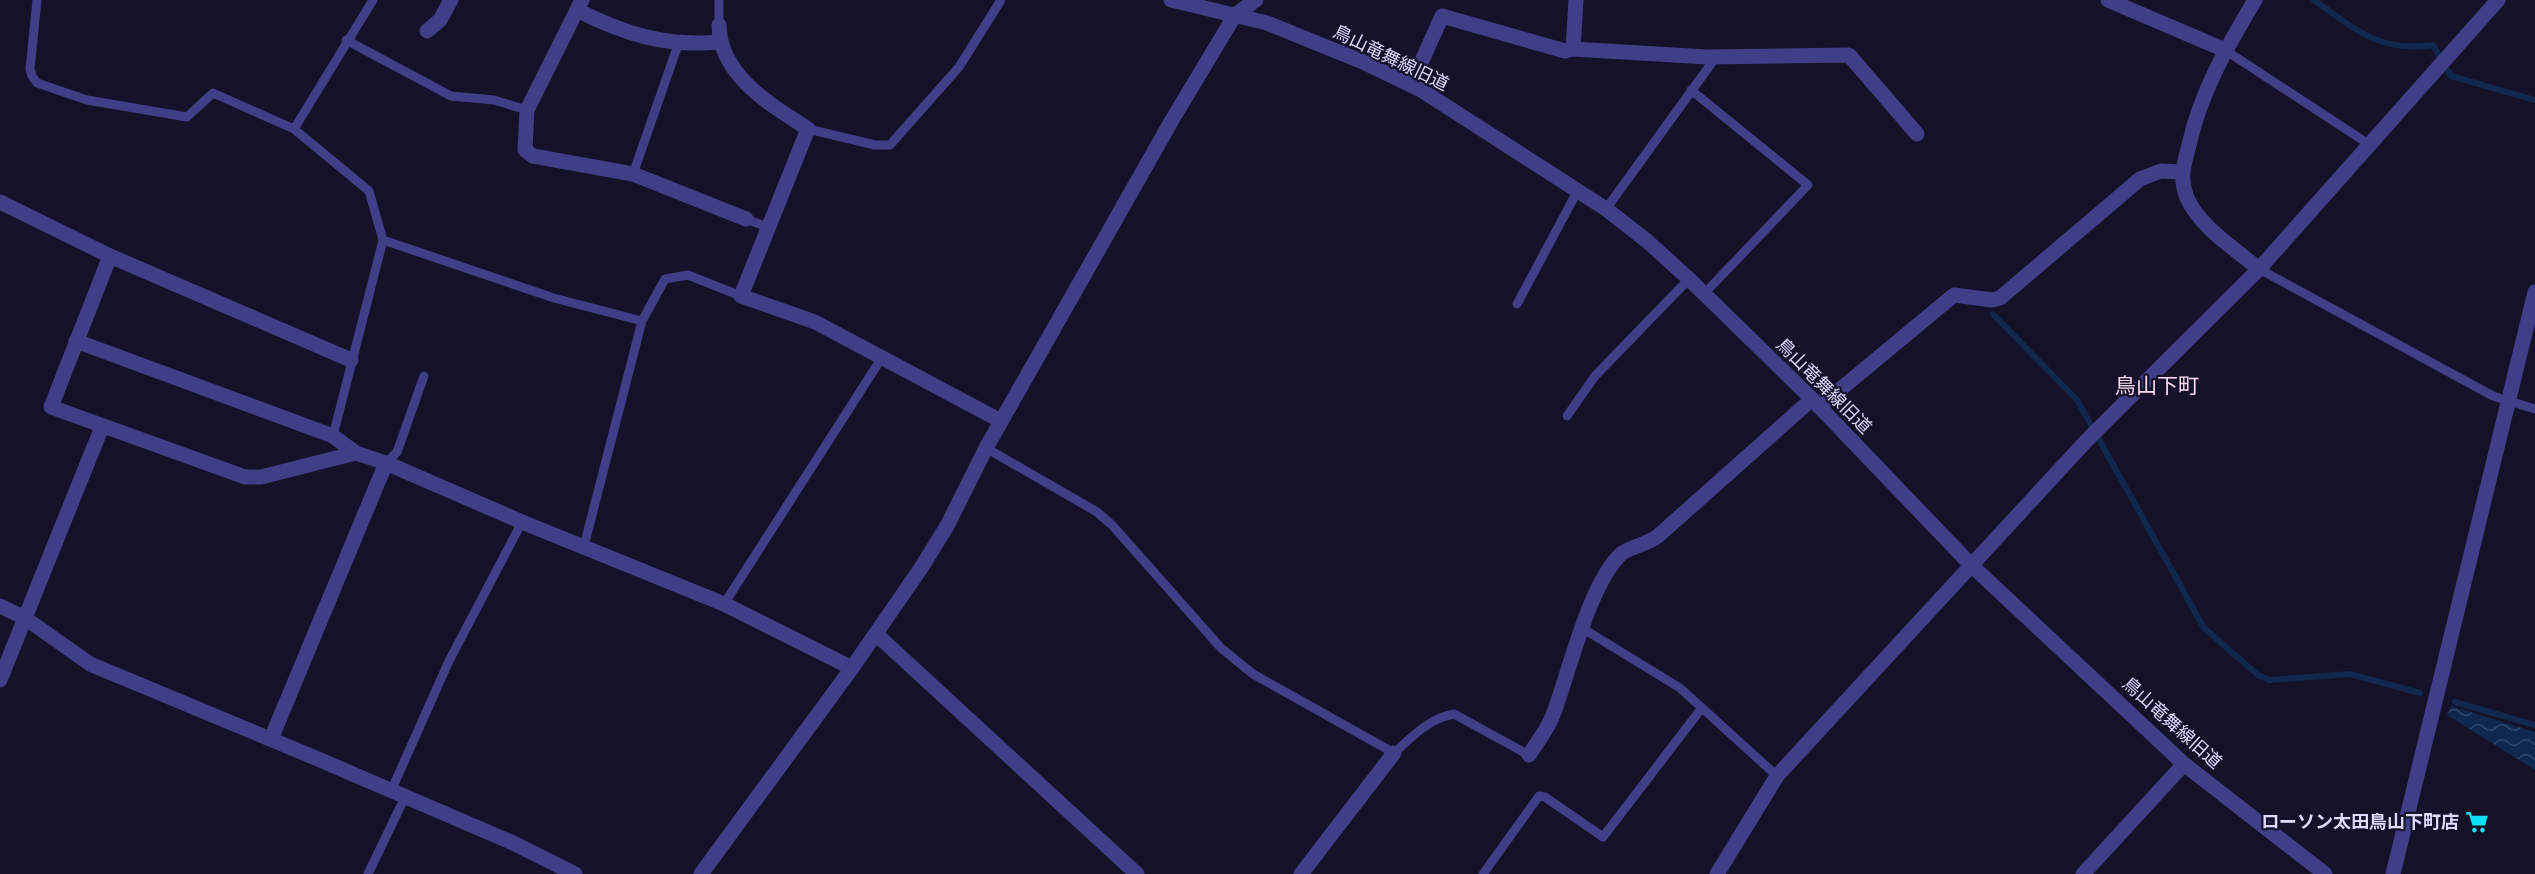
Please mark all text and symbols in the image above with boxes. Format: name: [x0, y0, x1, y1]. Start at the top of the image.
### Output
street label: 鳥山竜舞線旧道: [1329, 20, 1453, 96]
street label: 鳥山竜舞線旧道: [1771, 333, 1877, 439]
district label: 鳥山下町: [2115, 372, 2199, 400]
street label: 鳥山竜舞線旧道: [2117, 672, 2227, 774]
supermarket icon: ローソン太田鳥山下町店: [2464, 809, 2490, 835]
place label: ローソン太田鳥山下町店: [2261, 810, 2459, 834]

